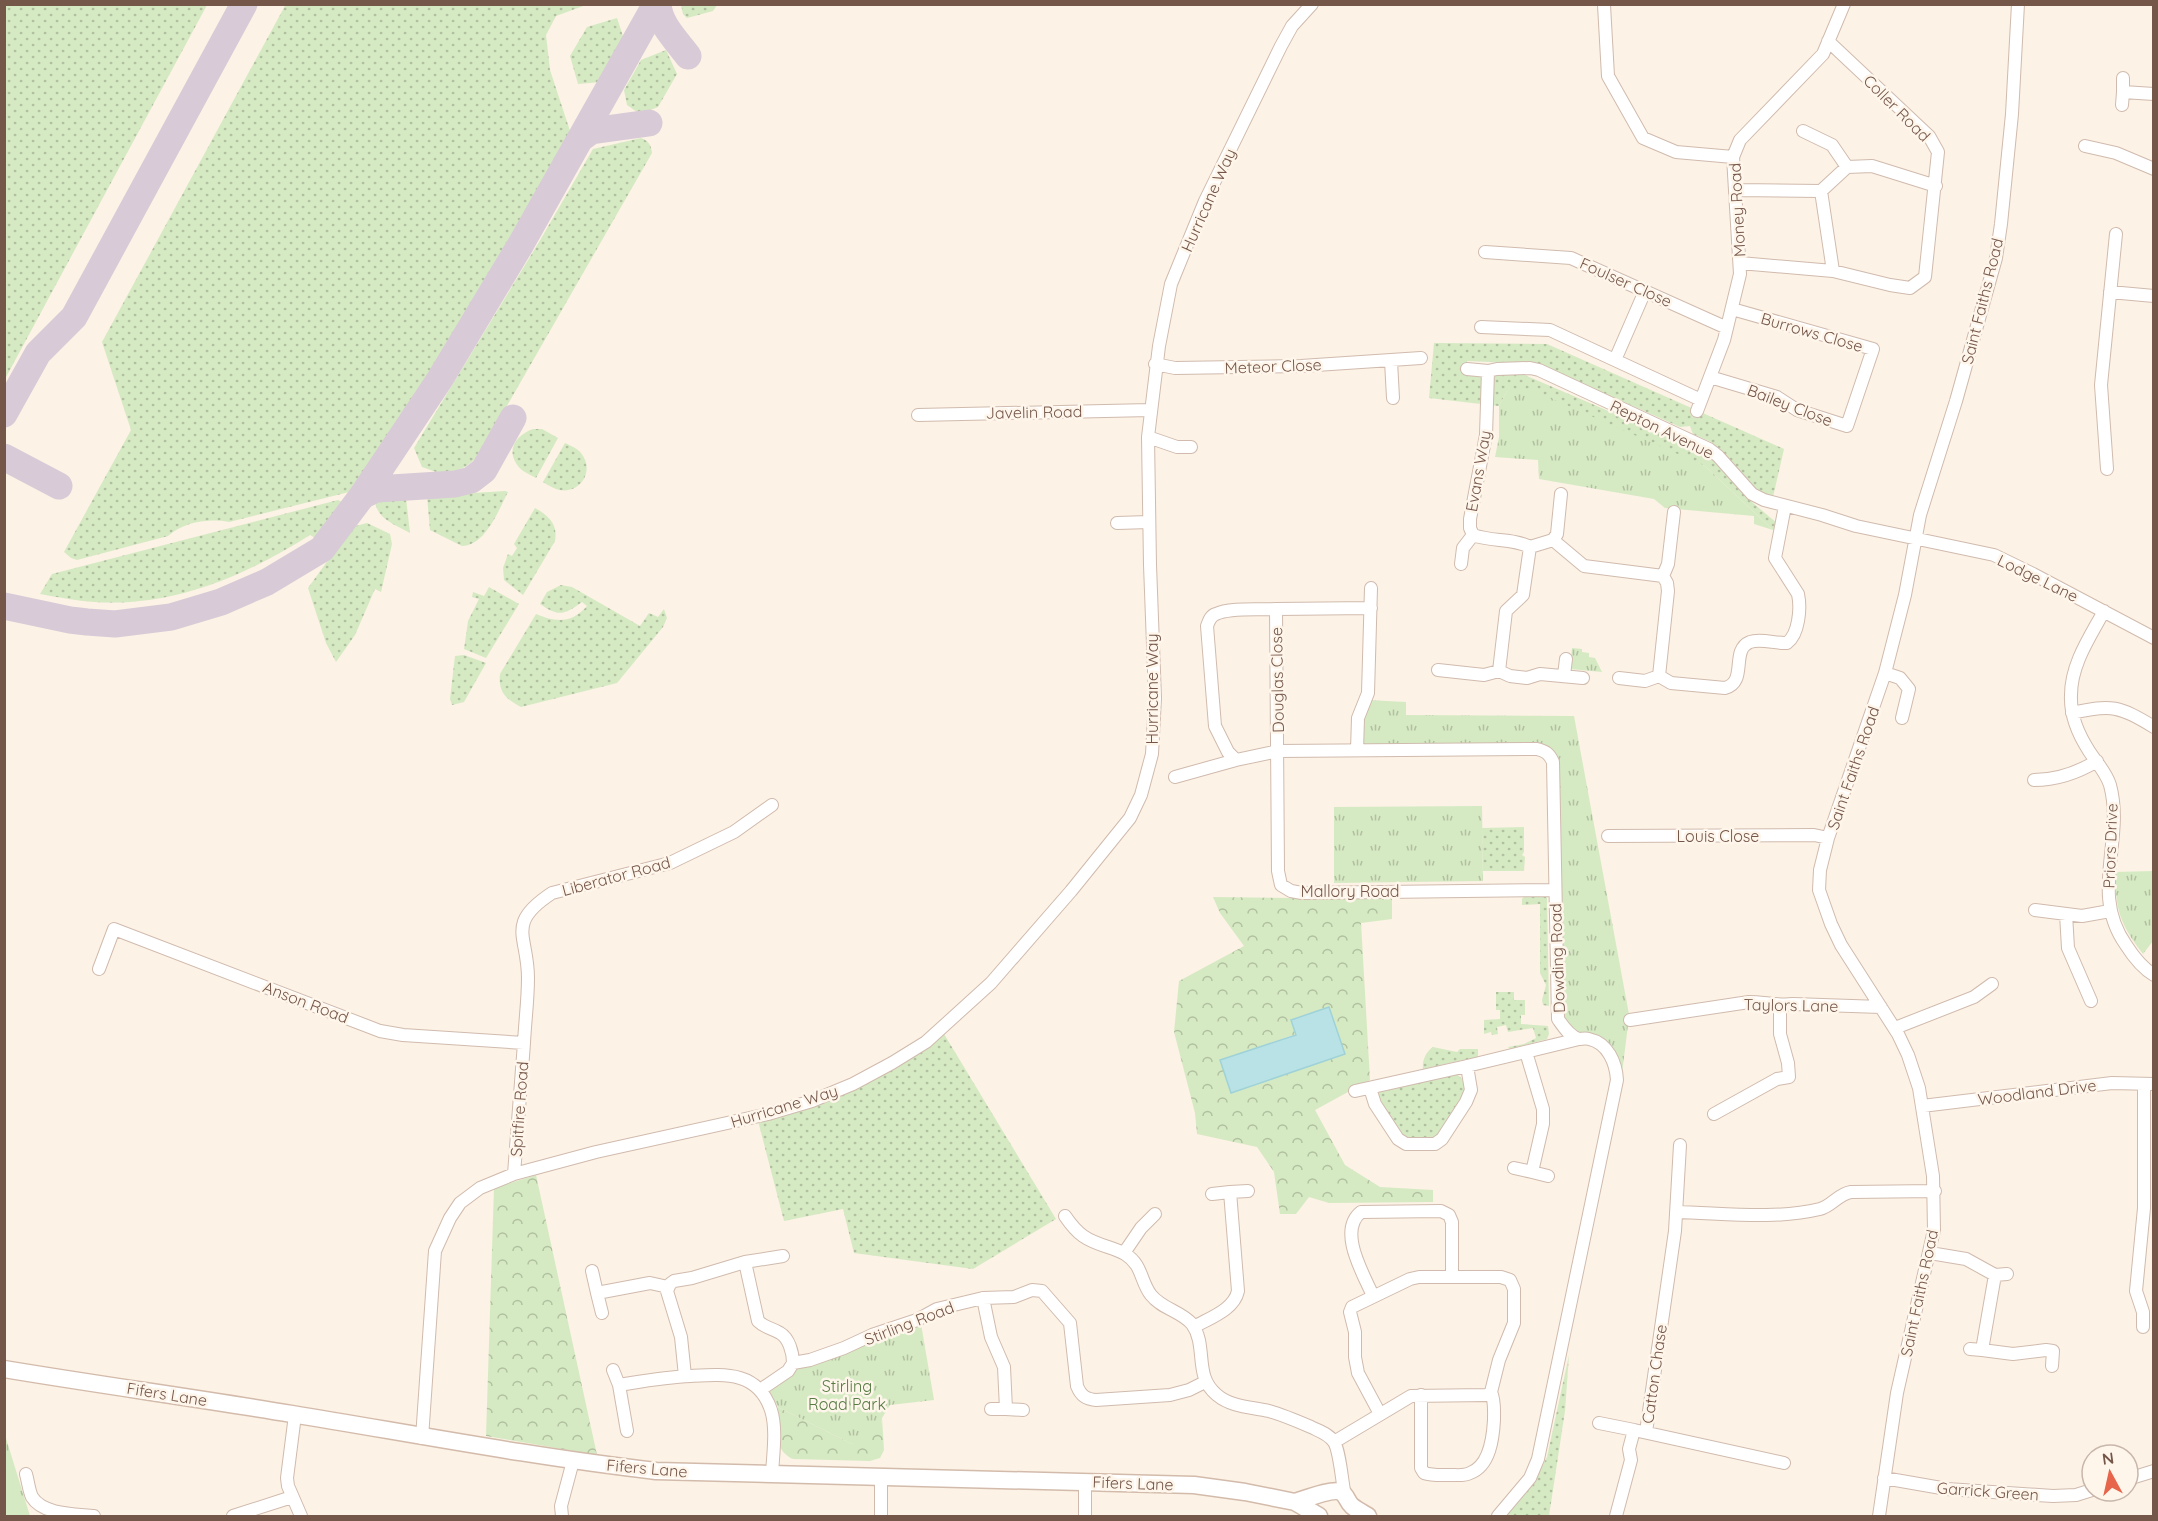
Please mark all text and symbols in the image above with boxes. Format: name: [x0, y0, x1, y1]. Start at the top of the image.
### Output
street label: Coller Road: [1859, 70, 1935, 146]
street label: Hurricane Way: [1176, 145, 1240, 255]
street label: Money Road: [1725, 162, 1749, 258]
street label: Saint Faiths Road: [1957, 236, 2007, 366]
street label: Foulser Close: [1577, 253, 1675, 311]
street label: Burrows Close: [1759, 308, 1865, 356]
street label: Meteor Close: [1224, 354, 1322, 378]
street label: Bailey Close: [1745, 380, 1835, 430]
street label: Repton Avenue: [1607, 395, 1717, 463]
street label: Javelin Road: [986, 401, 1082, 423]
street label: Evans Way: [1461, 429, 1495, 513]
street label: Lodge Lane: [1994, 550, 2082, 606]
street label: Douglas Close: [1266, 627, 1288, 733]
street label: Hurricane Way: [1142, 633, 1162, 745]
street label: Saint Faiths Road: [1823, 704, 1883, 832]
street label: Priors Drive: [2099, 803, 2121, 889]
street label: Louis Close: [1677, 826, 1759, 846]
street label: Liberator Road: [560, 852, 672, 900]
street label: Mallory Road: [1300, 881, 1400, 901]
street label: Dowding Road: [1545, 903, 1569, 1013]
street label: Anson Road: [260, 977, 352, 1027]
street label: Taylors Lane: [1744, 994, 1838, 1016]
street label: Spitfire Road: [506, 1061, 532, 1157]
street label: Woodland Drive: [1976, 1075, 2098, 1109]
street label: Hurricane Way: [728, 1080, 840, 1132]
street label: Saint Faiths Road: [1896, 1228, 1942, 1358]
street label: Stirling Road: [861, 1297, 957, 1349]
street label: Catton Chase: [1637, 1323, 1671, 1425]
park label: Stirling Road Park: [808, 1376, 886, 1414]
street label: Fifers Lane: [125, 1378, 209, 1410]
north arrow: [2080, 1443, 2140, 1503]
text: N: [2101, 1447, 2115, 1469]
street label: Fifers Lane: [606, 1454, 688, 1482]
street label: Fifers Lane: [1092, 1472, 1174, 1494]
street label: Garrick Green: [1936, 1477, 2040, 1505]

